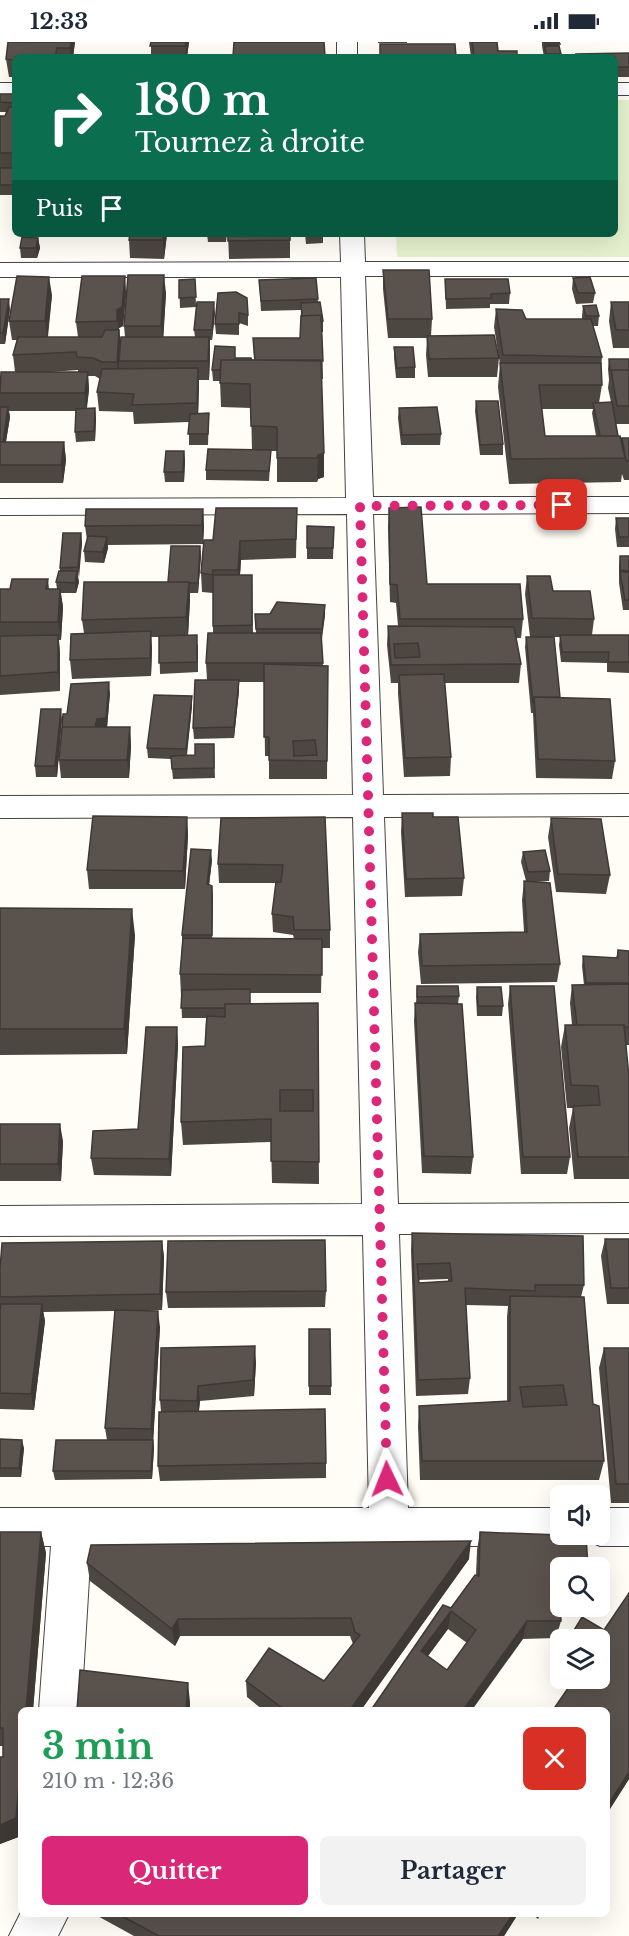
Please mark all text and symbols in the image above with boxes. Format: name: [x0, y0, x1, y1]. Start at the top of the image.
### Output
text: 12:33: [30, 8, 88, 35]
text: 180 m: [135, 74, 269, 126]
icon: right: [36, 78, 114, 156]
text: Tournez à droite: [135, 126, 365, 159]
icon: arrive: [95, 192, 128, 225]
text: Puis: [36, 195, 83, 222]
pin: [536, 479, 587, 530]
icon: arrive: [545, 488, 578, 521]
position arrow: [355, 1447, 419, 1511]
map controls: [550, 1485, 610, 1689]
button: sound: [550, 1485, 610, 1545]
button: search: [550, 1557, 610, 1617]
button: layers: [550, 1629, 610, 1689]
text: 3 min: [42, 1724, 154, 1769]
button: close: [523, 1727, 586, 1790]
text: 210 m · 12:36: [42, 1769, 174, 1793]
button: Quitter: [42, 1836, 308, 1905]
button: Partager: [320, 1836, 586, 1905]

